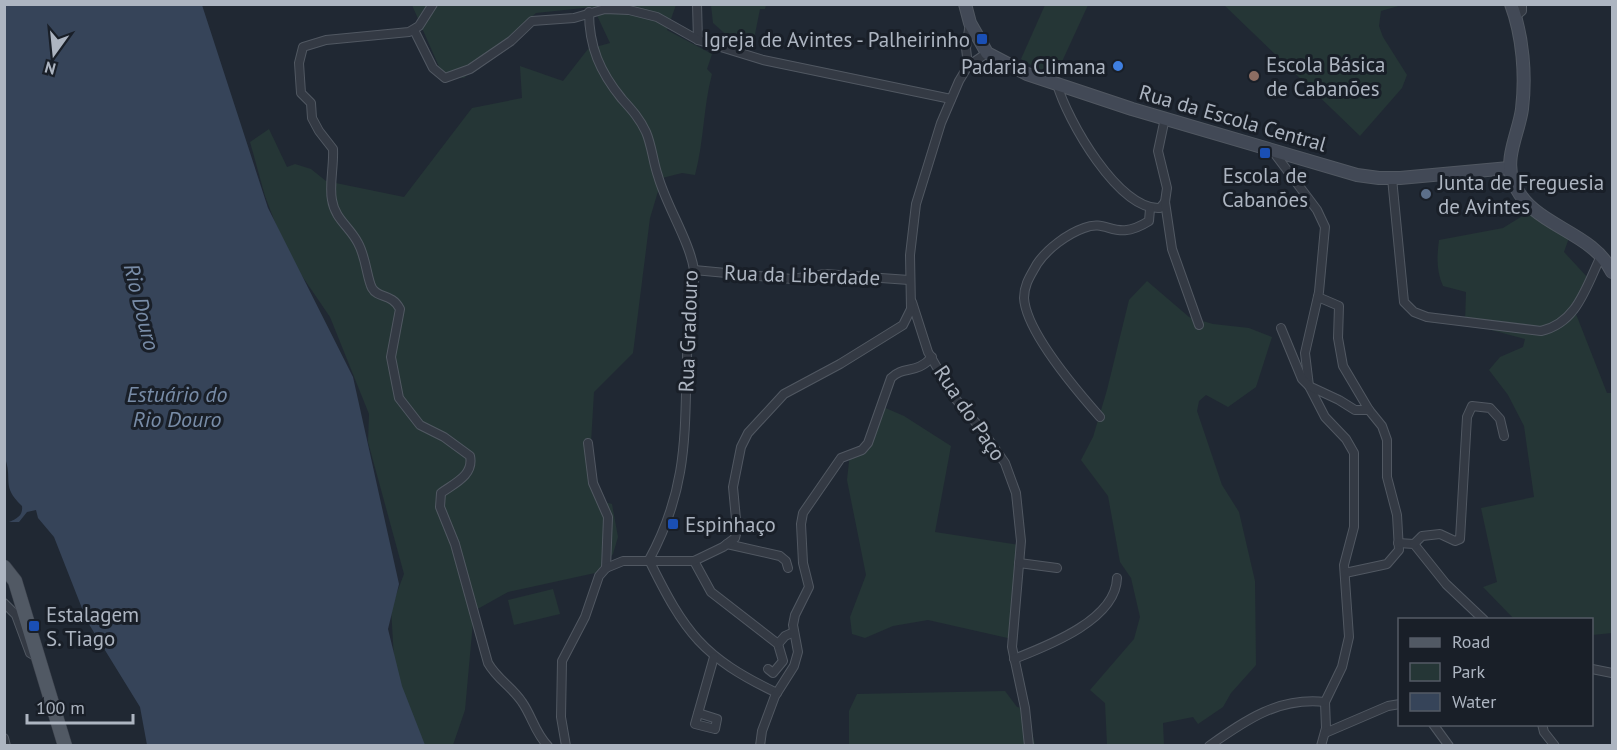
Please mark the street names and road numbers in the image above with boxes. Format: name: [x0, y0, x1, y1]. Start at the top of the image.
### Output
street label: Rua da Escola Central: [1136, 78, 1330, 158]
street label: Rua da Liberdade: [723, 259, 881, 291]
street label: Rua Gradouro: [672, 269, 704, 393]
street label: Rua do Paço: [928, 360, 1012, 466]

